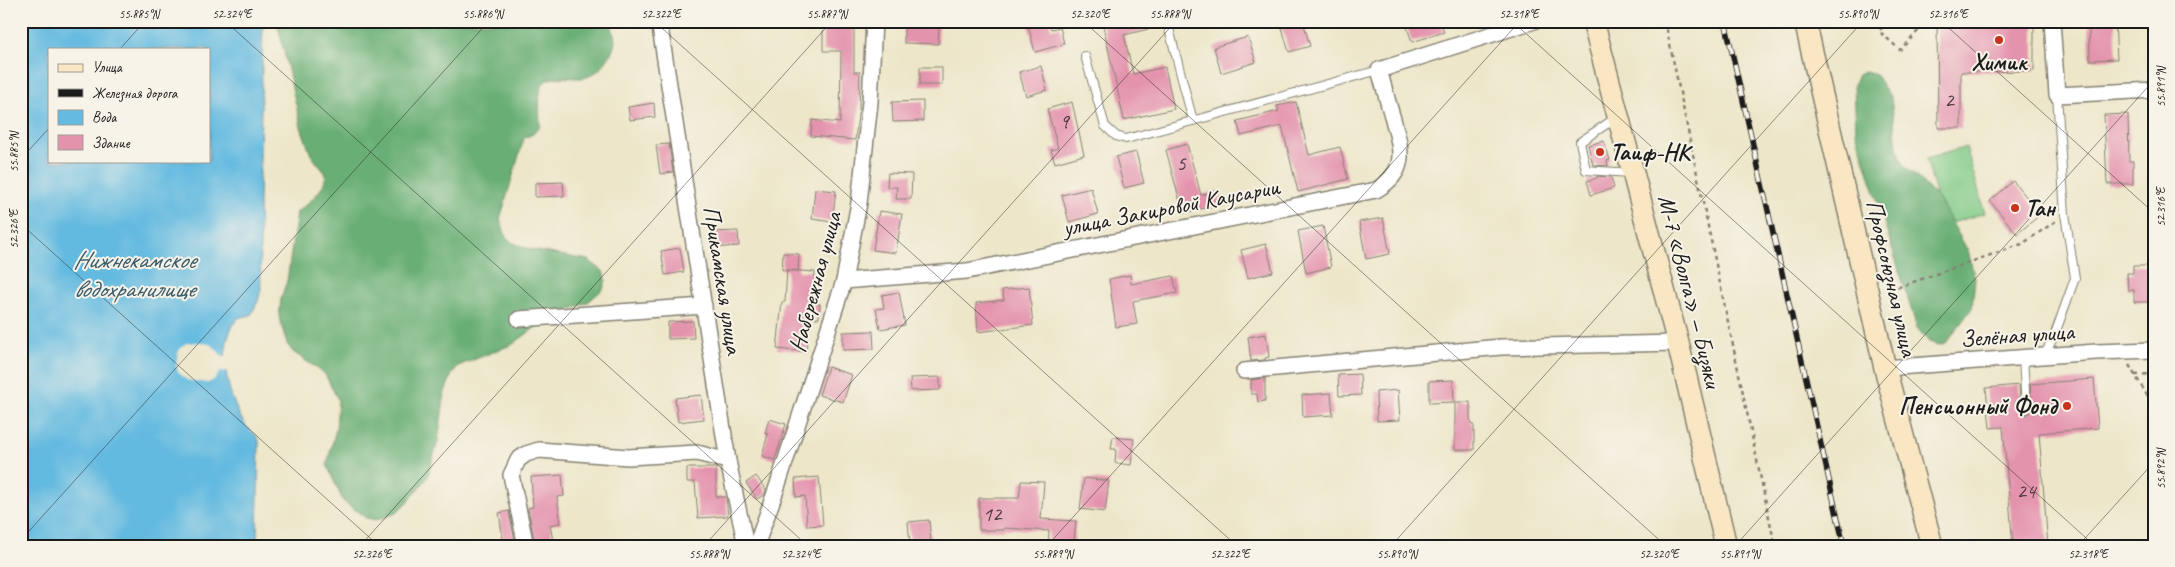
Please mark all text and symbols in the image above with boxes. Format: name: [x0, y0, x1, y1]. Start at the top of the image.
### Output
text: 55.885°N: [119, 6, 161, 22]
text: 52.324°E: [212, 6, 253, 22]
text: 55.886°N: [463, 6, 505, 22]
text: 52.322°E: [641, 6, 682, 22]
text: 55.887°N: [807, 6, 849, 22]
text: 52.320°E: [1070, 6, 1111, 22]
text: 55.888°N: [1150, 6, 1192, 22]
text: 52.318°E: [1499, 6, 1540, 22]
text: 55.890°N: [1838, 6, 1880, 22]
text: 52.316°E: [1928, 6, 1969, 22]
marker: Химик: [1993, 34, 2005, 46]
place label: Химик: [1971, 47, 2029, 77]
legend: [48, 48, 210, 162]
text: Улица: [92, 58, 123, 77]
text: 55.891°N: [2153, 65, 2169, 107]
text: Железная дорога: [92, 84, 179, 103]
house number: 2: [1944, 87, 1955, 113]
text: Вода: [92, 108, 117, 127]
house number: 9: [1059, 108, 1070, 134]
text: 55.885°N: [6, 130, 22, 172]
text: Здание: [92, 134, 131, 153]
place label: Таиф-НК: [1610, 137, 1694, 167]
marker: Таиф-НК: [1594, 146, 1606, 158]
house number: 5: [1176, 150, 1187, 176]
street label: улица Закировой Каусарии: [1058, 171, 1283, 243]
text: 52.316°E: [2153, 186, 2169, 227]
street label: М-7 «Волга» — Бизяки: [1651, 192, 1729, 393]
place label: Тан: [2025, 193, 2057, 223]
street label: Профсоюзная улица: [1858, 197, 1925, 361]
marker: Тан: [2009, 202, 2021, 214]
street label: Прикамская улица: [696, 204, 750, 358]
street label: Набережная улица: [782, 207, 848, 355]
text: 52.326°E: [6, 208, 22, 249]
water label: Нижнекамское водохранилище: [73, 244, 199, 305]
street label: Зелёная улица: [1959, 316, 2076, 354]
place label: Пенсионный Фонд: [1899, 391, 2059, 421]
marker: Пенсионный Фонд: [2061, 400, 2073, 412]
text: 55.892°N: [2153, 447, 2169, 489]
house number: 24: [2017, 478, 2038, 504]
house number: 12: [983, 501, 1003, 527]
text: 52.326°E: [352, 546, 393, 562]
text: 55.888°N: [689, 546, 731, 562]
text: 52.324°E: [781, 546, 822, 562]
text: 55.889°N: [1033, 546, 1075, 562]
text: 52.322°E: [1210, 546, 1251, 562]
text: 55.890°N: [1377, 546, 1419, 562]
text: 52.320°E: [1639, 546, 1680, 562]
text: 55.891°N: [1720, 546, 1762, 562]
text: 52.318°E: [2068, 546, 2109, 562]

